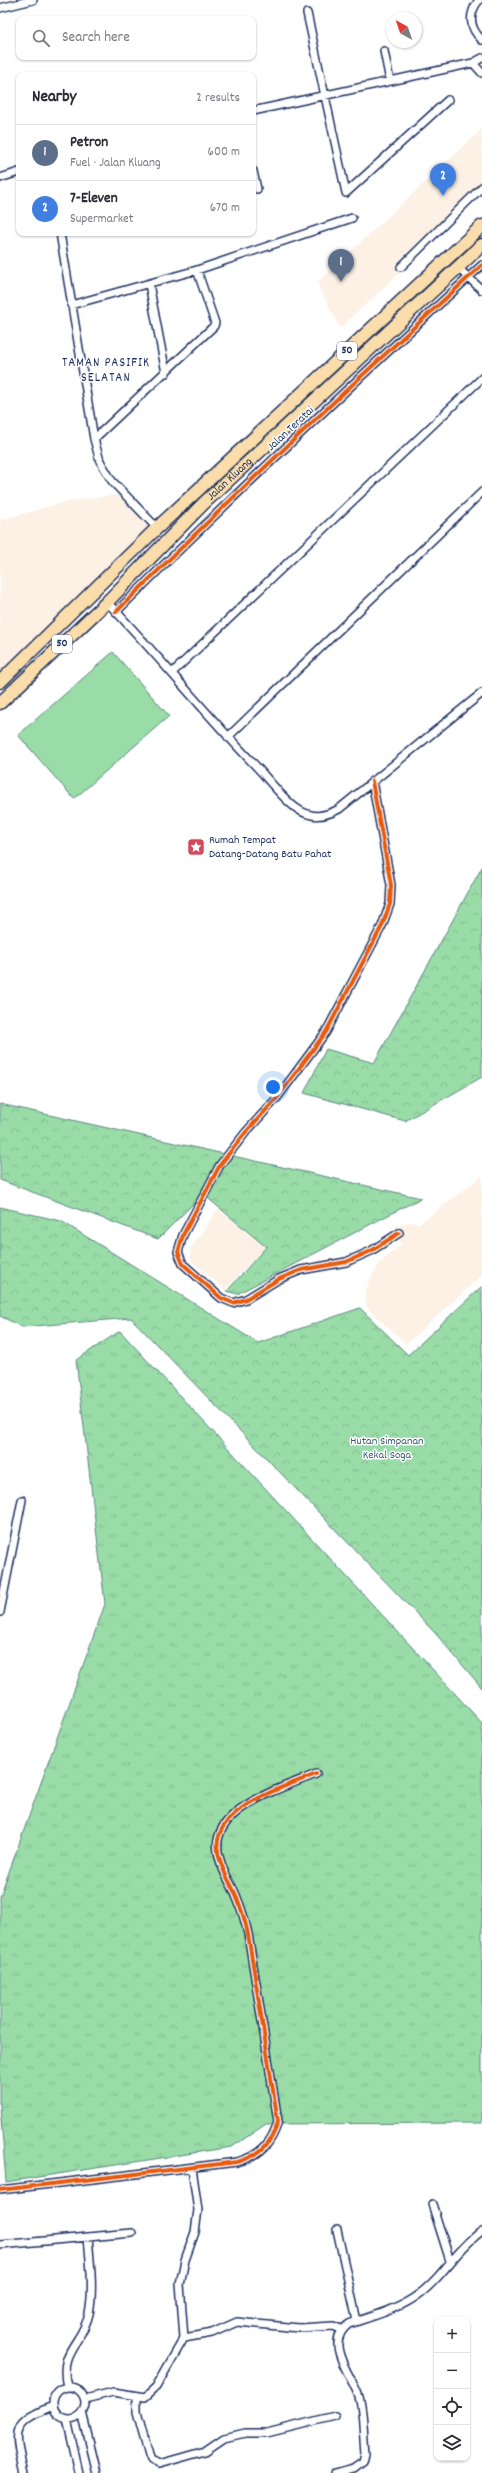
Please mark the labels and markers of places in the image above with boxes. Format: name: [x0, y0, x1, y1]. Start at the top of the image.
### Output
pin: 2: [430, 163, 456, 196]
pin: 1: [328, 249, 354, 282]
place label: Rumah Tempat Datang-Datang Batu Pahat: [209, 832, 332, 863]
place icon: Rumah Tempat Datang-Datang Batu Pahat: [186, 837, 206, 857]

